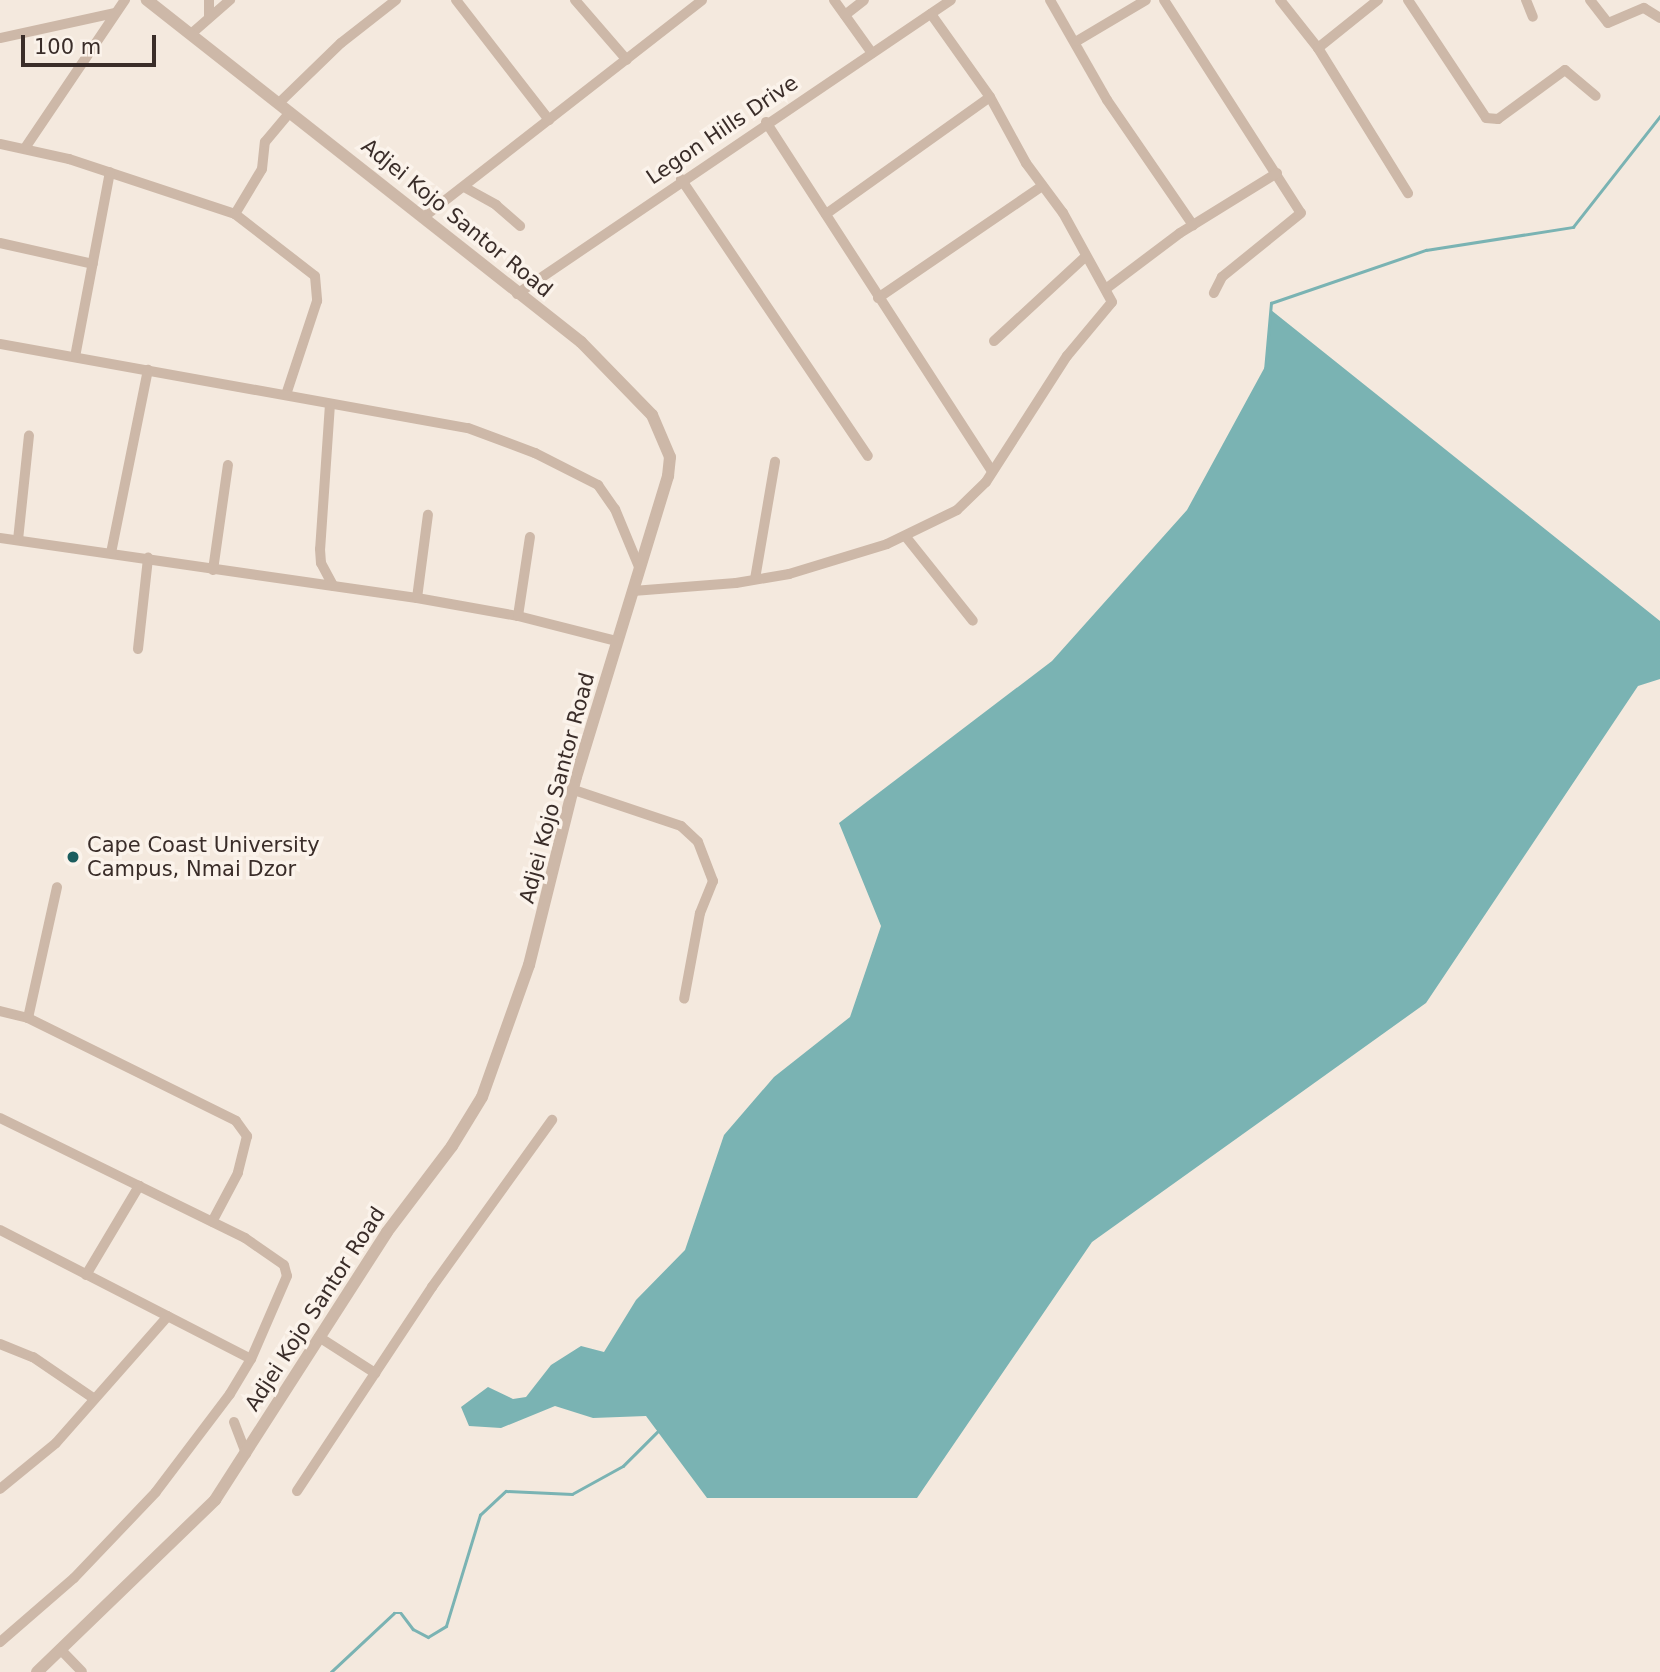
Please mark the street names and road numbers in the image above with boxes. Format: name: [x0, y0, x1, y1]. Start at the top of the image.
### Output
street label: Legon Hills Drive: [641, 70, 803, 190]
street label: Adjei Kojo Santor Road: [357, 133, 557, 303]
street label: Adjei Kojo Santor Road: [514, 670, 600, 906]
street label: Adjei Kojo Santor Road: [240, 1202, 390, 1416]

